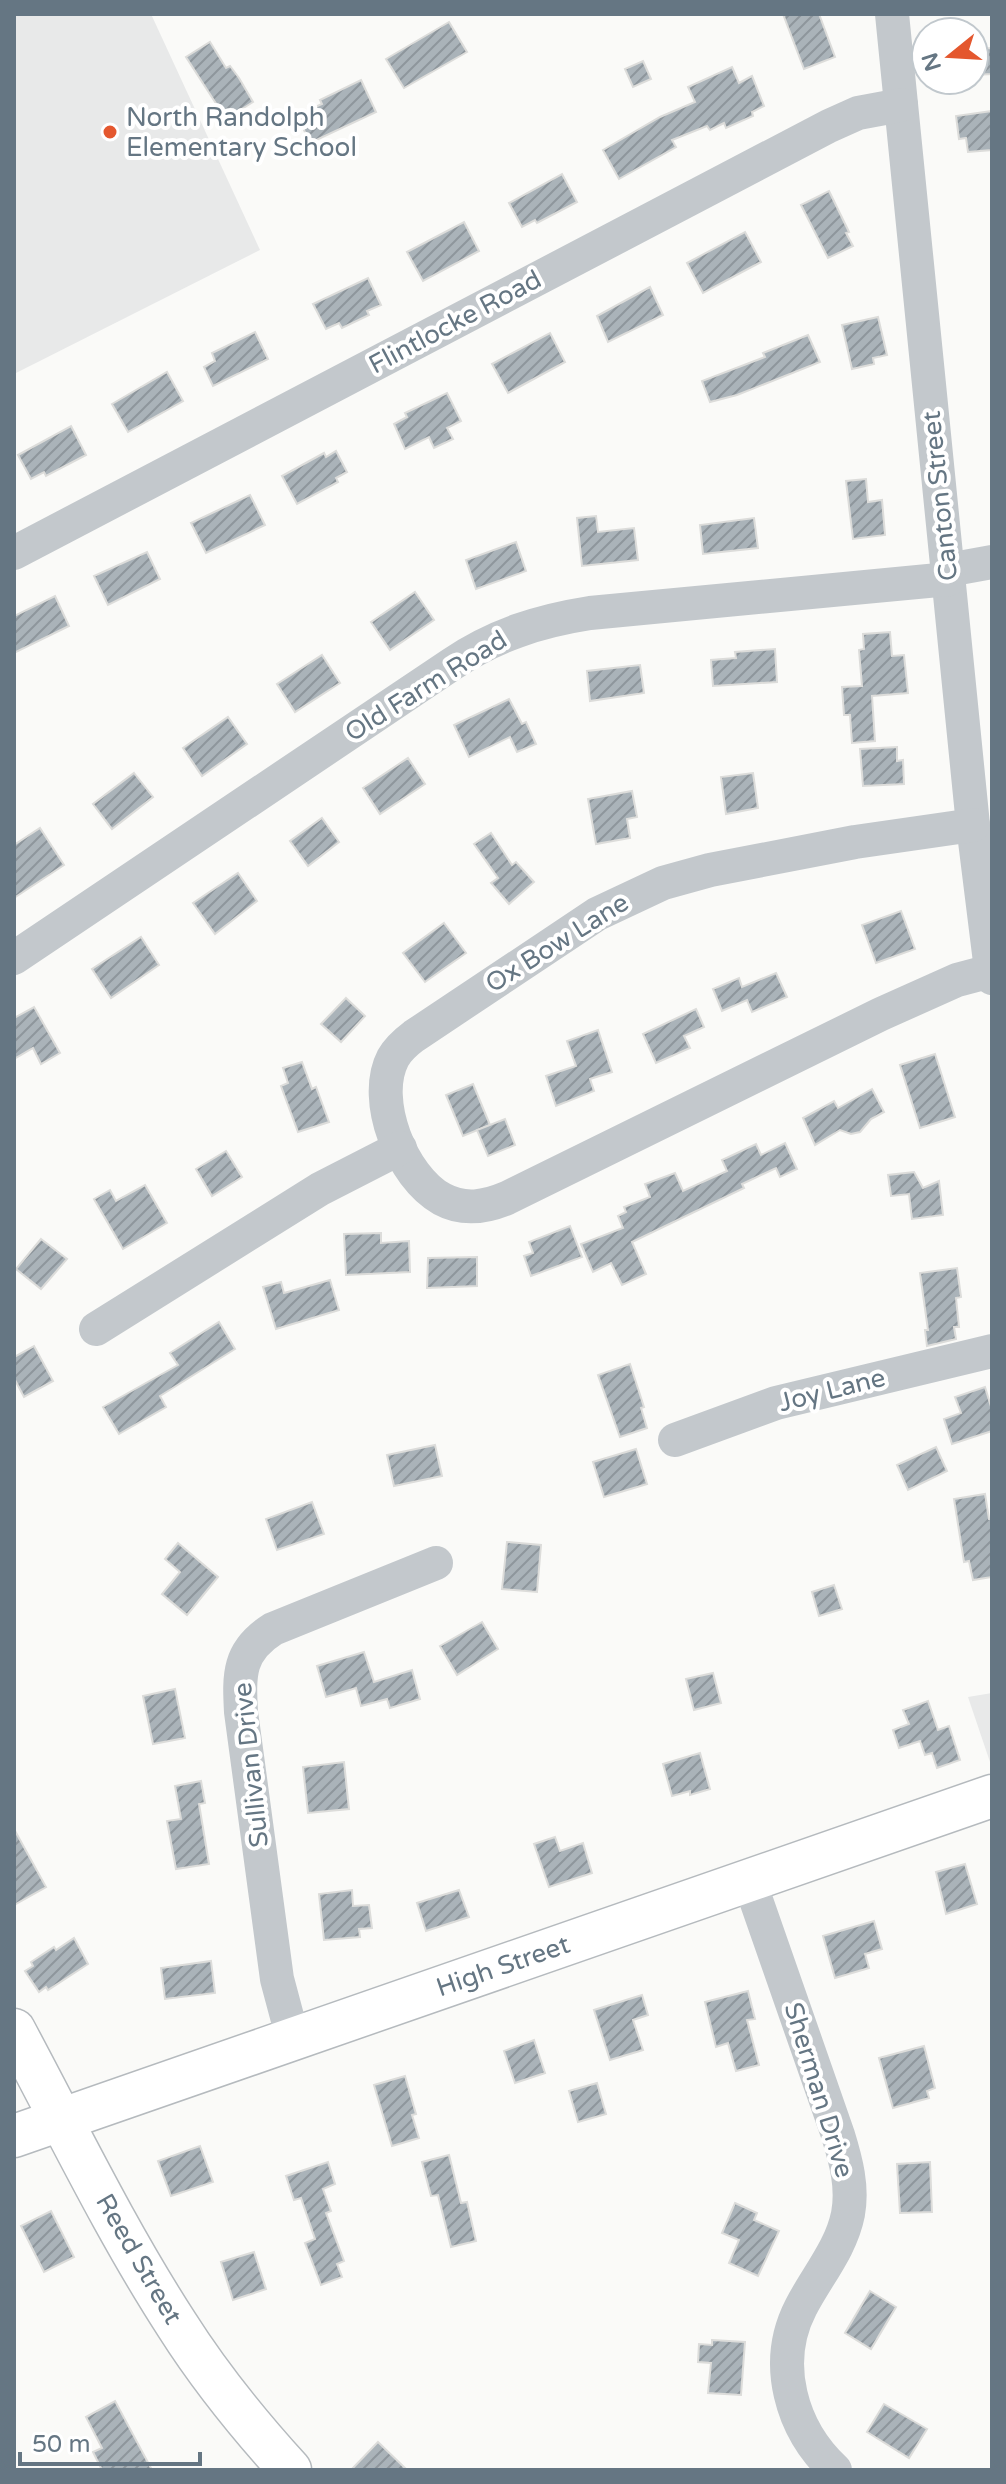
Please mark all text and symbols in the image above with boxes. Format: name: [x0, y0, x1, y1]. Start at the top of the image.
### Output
north arrow: [910, 16, 990, 96]
text: N: [917, 49, 947, 74]
place label: North Randolph Elementary School: [126, 102, 357, 163]
marker: North Randolph Elementary School: [101, 123, 119, 141]
street label: Flintlocke Road: [363, 263, 547, 381]
street label: Canton Street: [916, 409, 964, 582]
street label: Old Farm Road: [339, 624, 513, 748]
street label: Ox Bow Lane: [480, 887, 634, 999]
street label: Joy Lane: [776, 1362, 888, 1418]
street label: Sullivan Drive: [227, 1681, 275, 1849]
street label: High Street: [432, 1929, 574, 2003]
street label: Sherman Drive: [778, 1999, 860, 2181]
street label: Reed Street: [89, 2188, 189, 2330]
scale bar: [20, 2416, 200, 2466]
text: 50 m: [32, 2430, 90, 2459]

